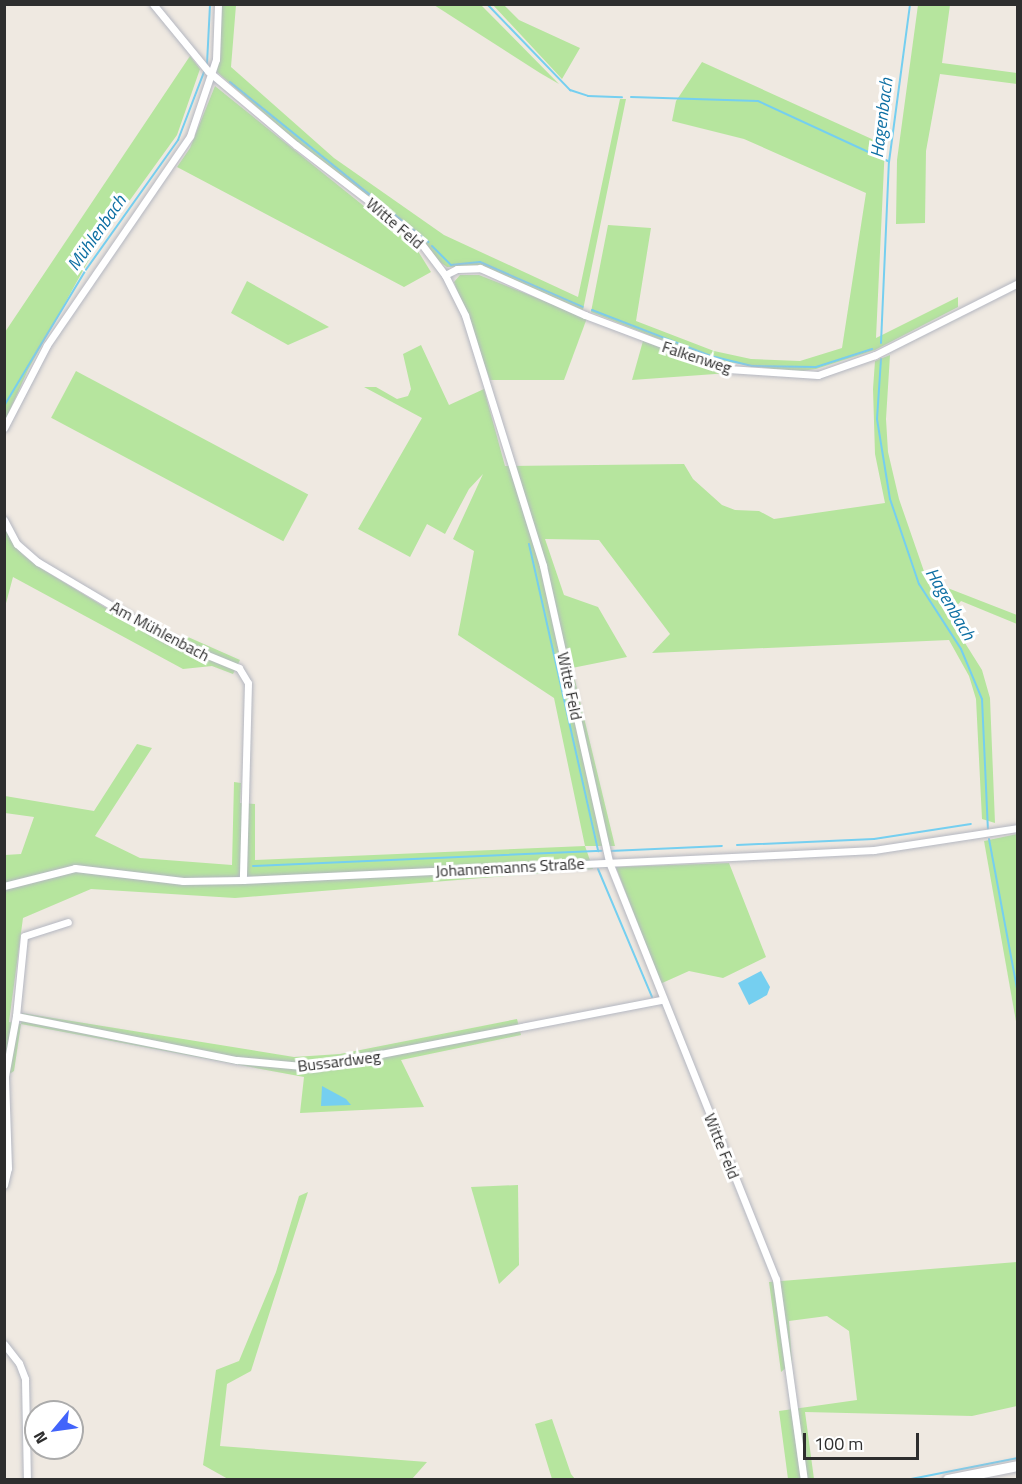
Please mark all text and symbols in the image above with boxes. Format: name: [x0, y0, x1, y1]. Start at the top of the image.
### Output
water label: Hagenbach: [866, 77, 898, 159]
water label: Mühlenbach: [63, 191, 131, 275]
street label: Witte Feld: [362, 194, 428, 252]
street label: Falkenweg: [660, 337, 734, 377]
water label: Hagenbach: [921, 564, 979, 644]
street label: Am Mühlenbach: [107, 597, 213, 665]
street label: Witte Feld: [553, 650, 587, 722]
street label: Johannemanns Straße: [435, 854, 585, 880]
street label: Bussardweg: [296, 1046, 382, 1076]
street label: Witte Feld: [700, 1110, 744, 1182]
north arrow: [24, 1400, 84, 1460]
scale bar: [806, 1421, 922, 1459]
text: N: [27, 1427, 53, 1448]
text: 100 m: [814, 1430, 863, 1457]

